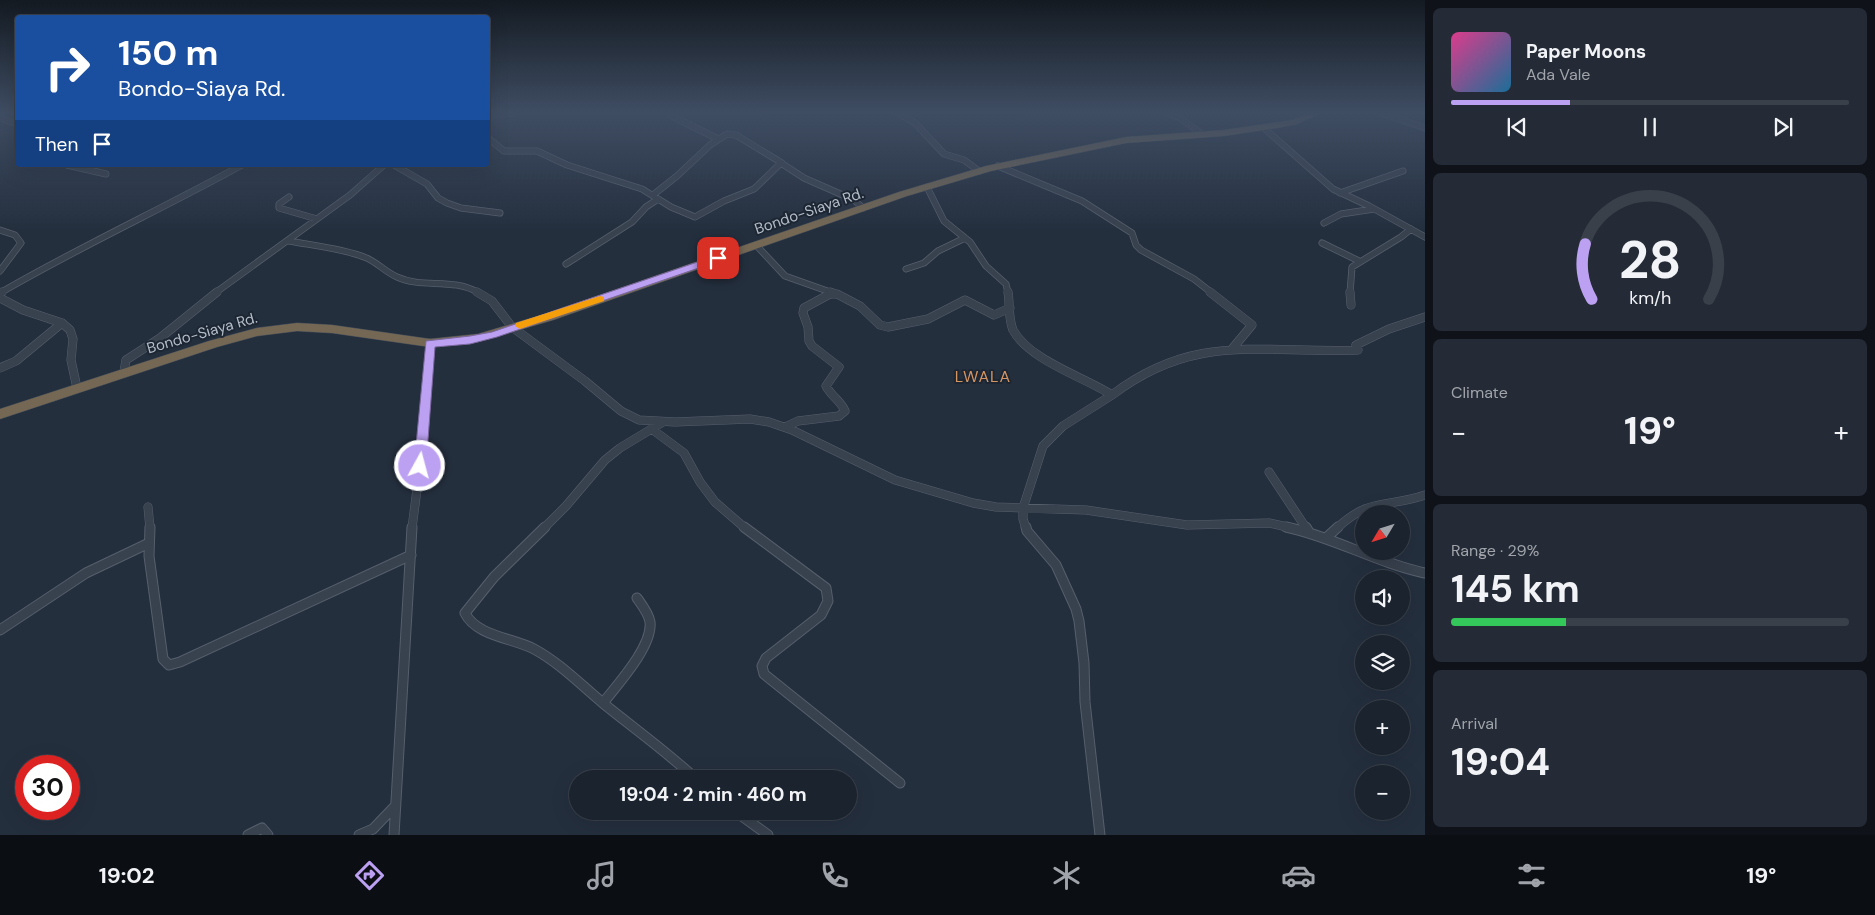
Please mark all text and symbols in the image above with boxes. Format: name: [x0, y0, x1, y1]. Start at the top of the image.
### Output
text: 150 m: [118, 30, 218, 76]
icon: right: [35, 35, 100, 100]
text: Paper Moons: [1526, 39, 1646, 64]
text: Ada Vale: [1526, 64, 1590, 85]
text: Bondo-Siaya Rd.: [118, 74, 285, 103]
icon: previous: [1503, 113, 1531, 141]
icon: pause: [1636, 113, 1664, 141]
icon: next: [1769, 113, 1797, 141]
icon: arrive: [88, 130, 116, 158]
text: Then: [35, 132, 78, 157]
street label: Bondo-Siaya Rd.: [752, 183, 866, 239]
text: 28: [1619, 226, 1681, 294]
pin: [697, 237, 739, 279]
icon: arrive: [704, 244, 732, 272]
text: km/h: [1629, 286, 1671, 310]
street label: Bondo-Siaya Rd.: [144, 308, 260, 358]
district label: LWALA: [955, 366, 1011, 387]
text: Climate: [1451, 382, 1508, 403]
text: 19°: [1624, 406, 1676, 456]
text: −: [1451, 414, 1466, 451]
text: +: [1834, 414, 1849, 451]
position arrow: [393, 439, 445, 491]
north arrow: [1355, 505, 1410, 560]
map controls: [1355, 505, 1410, 820]
text: Range · 29%: [1451, 540, 1539, 561]
text: 145 km: [1451, 564, 1580, 614]
button: sound: [1355, 570, 1410, 625]
button: layers: [1355, 635, 1410, 690]
button: +: [1355, 700, 1410, 755]
text: Arrival: [1451, 713, 1498, 734]
text: 19:04: [1451, 737, 1550, 787]
speed limit sign: 30: [15, 755, 80, 820]
button: −: [1355, 765, 1410, 820]
text: 19:04 · 2 min · 460 m: [619, 782, 807, 807]
icon: directions: [352, 858, 387, 893]
icon: music: [584, 858, 619, 893]
icon: phone: [817, 858, 852, 893]
icon: climate: [1049, 858, 1084, 893]
icon: car: [1281, 858, 1316, 893]
icon: filters: [1514, 858, 1549, 893]
text: 19:02: [99, 861, 154, 890]
text: 19°: [1746, 861, 1776, 890]

